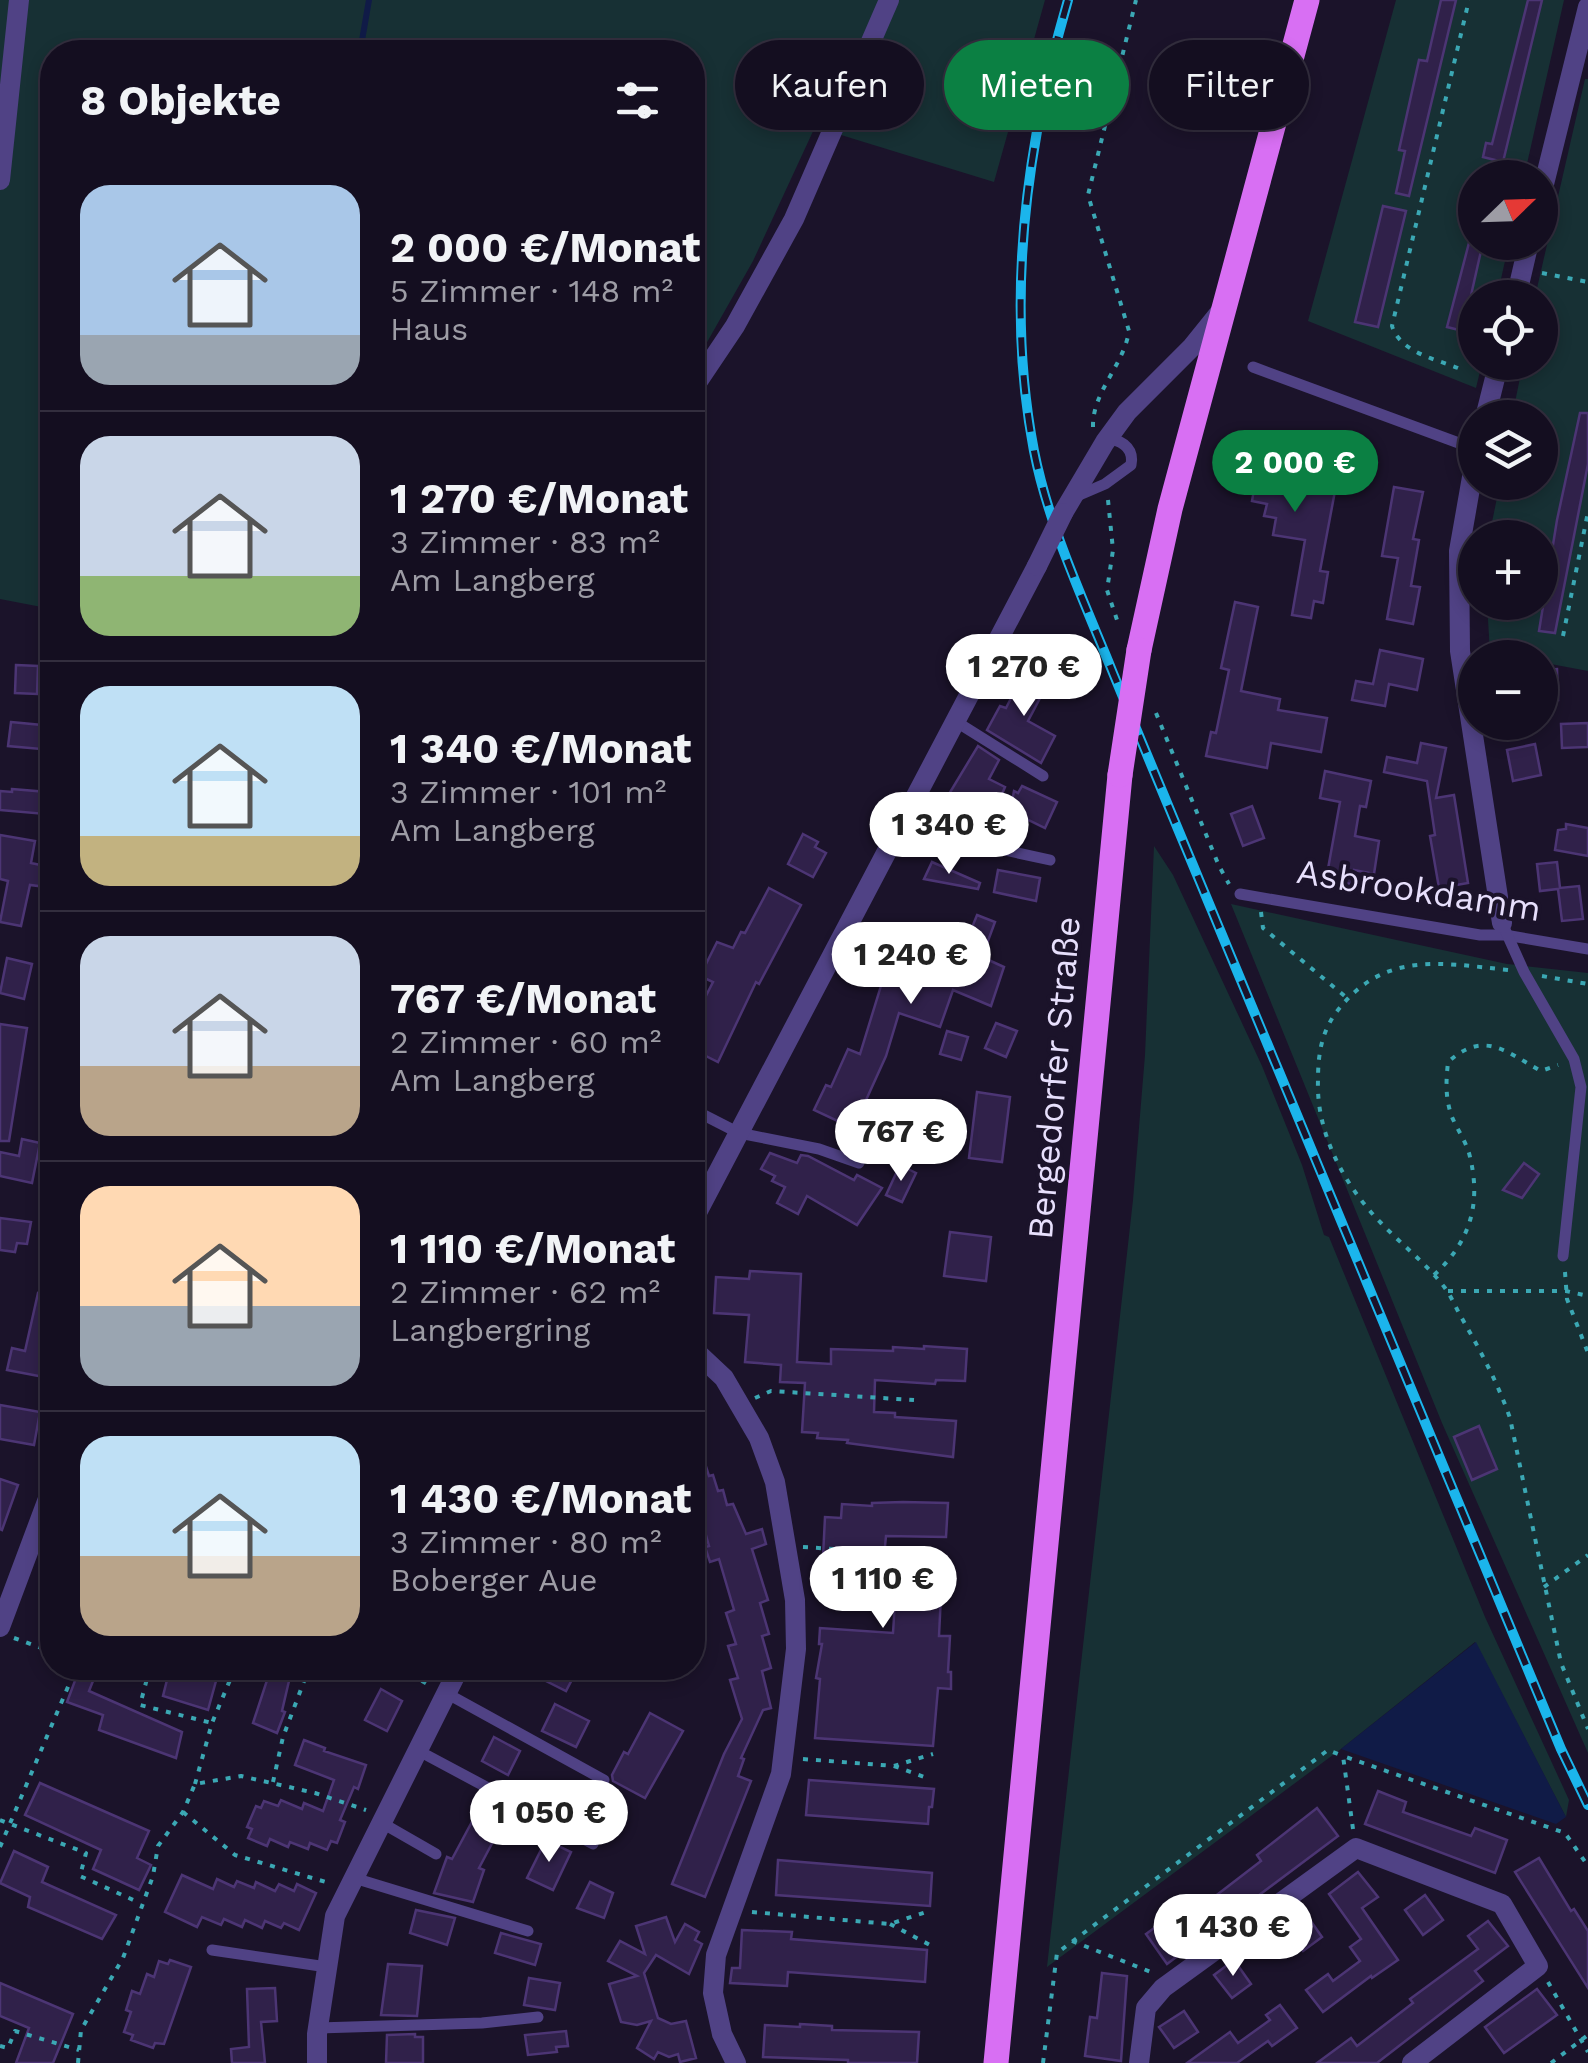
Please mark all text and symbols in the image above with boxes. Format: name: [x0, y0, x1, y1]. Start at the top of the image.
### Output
chip: Kaufen: [735, 40, 924, 130]
chip: Mieten: [944, 40, 1129, 130]
chip: Filter: [1149, 40, 1309, 130]
icon: filters: [610, 73, 665, 128]
text: 8 Objekte: [80, 76, 281, 125]
north arrow: [1458, 160, 1558, 260]
map controls: [1458, 160, 1558, 740]
text: 2 000 €/Monat: [390, 223, 700, 272]
icon: home: [160, 225, 280, 345]
text: 5 Zimmer · 148 m²: [390, 272, 673, 310]
button: locate: [1458, 280, 1558, 380]
text: Haus: [390, 310, 468, 348]
button: layers: [1458, 400, 1558, 500]
pin: 2 000 €: [1203, 430, 1387, 515]
text: 2 000 €: [1234, 443, 1356, 481]
text: 1 270 €/Monat: [390, 474, 688, 523]
icon: home: [160, 476, 280, 596]
button: +: [1458, 520, 1558, 620]
text: 3 Zimmer · 83 m²: [390, 523, 660, 561]
text: Am Langberg: [390, 561, 594, 599]
pin: 1 270 €: [932, 634, 1116, 719]
button: −: [1458, 640, 1558, 740]
text: 1 270 €: [968, 647, 1080, 685]
text: 1 340 €/Monat: [390, 724, 691, 773]
icon: home: [160, 726, 280, 846]
text: 3 Zimmer · 101 m²: [390, 773, 666, 811]
pin: 1 340 €: [857, 792, 1041, 877]
text: 1 340 €: [892, 805, 1006, 843]
text: Am Langberg: [390, 811, 594, 849]
street label: Asbrookdamm: [1294, 850, 1544, 930]
street label: Bergedorfer Straße: [1019, 915, 1089, 1241]
pin: 1 240 €: [819, 922, 1003, 1007]
text: 1 240 €: [854, 935, 968, 973]
text: 767 €/Monat: [390, 974, 656, 1023]
icon: home: [160, 976, 280, 1096]
text: 2 Zimmer · 60 m²: [390, 1023, 662, 1061]
text: Am Langberg: [390, 1061, 594, 1099]
pin: 767 €: [831, 1099, 971, 1184]
text: 767 €: [857, 1112, 945, 1150]
text: 1 110 €/Monat: [390, 1224, 675, 1273]
icon: home: [160, 1226, 280, 1346]
text: 2 Zimmer · 62 m²: [390, 1273, 660, 1311]
text: Langbergring: [390, 1311, 590, 1349]
text: 1 430 €/Monat: [390, 1474, 691, 1523]
icon: home: [160, 1476, 280, 1596]
text: 3 Zimmer · 80 m²: [390, 1523, 662, 1561]
pin: 1 110 €: [791, 1546, 975, 1631]
text: 1 110 €: [832, 1559, 934, 1597]
text: Boberger Aue: [390, 1561, 597, 1599]
pin: 1 050 €: [457, 1780, 641, 1865]
text: 1 050 €: [492, 1793, 606, 1831]
pin: 1 430 €: [1141, 1894, 1325, 1979]
text: 1 430 €: [1176, 1907, 1290, 1945]

